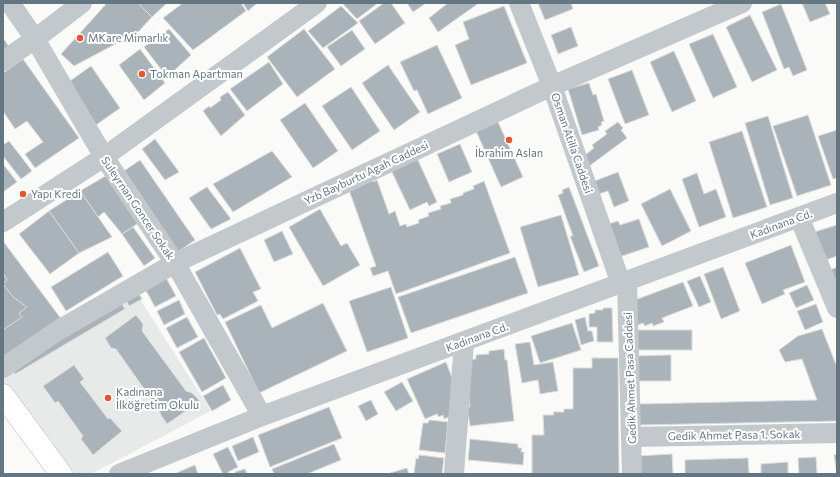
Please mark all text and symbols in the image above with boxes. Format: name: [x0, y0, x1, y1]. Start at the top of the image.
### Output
place label: MKare Mimarlık: [88, 31, 169, 44]
marker: MKare Mimarlık: [75, 33, 85, 43]
place label: Tokman Apartman: [150, 67, 243, 80]
marker: Tokman Apartman: [137, 69, 147, 79]
street label: Osman Atilla Caddesi: [549, 91, 596, 195]
marker: İbrahim Aslan: [504, 135, 514, 145]
street label: Yzb Bayburtu Agah Caddesi: [301, 138, 430, 207]
place label: İbrahim Aslan: [475, 145, 543, 159]
street label: Suleyrnan Goncer Sokak: [99, 154, 178, 262]
place label: Yapı Kredi: [31, 187, 81, 200]
marker: Yapı Kredi: [18, 189, 28, 199]
street label: Kadınana Cd.: [748, 206, 814, 241]
street label: Gedik Ahmet Pasa Caddesi: [621, 312, 638, 444]
street label: Kadınana Cd.: [444, 319, 510, 354]
place label: Kadınana İlköğretim Okulu: [116, 385, 199, 411]
marker: Kadınana İlköğretim Okulu: [103, 393, 113, 403]
street label: Gedik Ahmet Pasa 1. Sokak: [668, 427, 800, 442]

